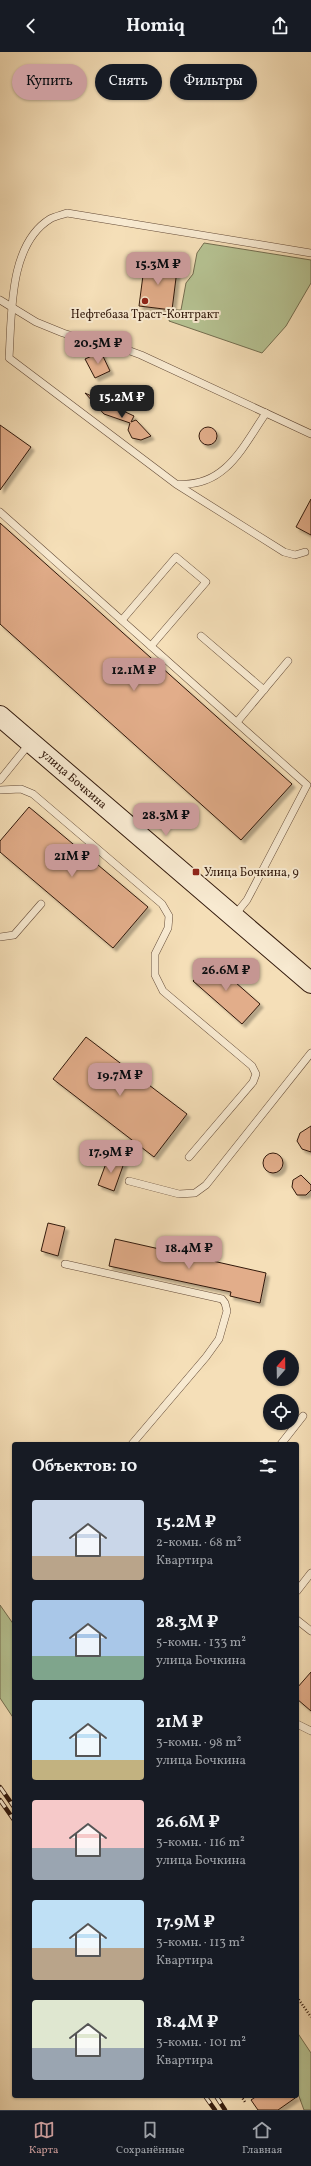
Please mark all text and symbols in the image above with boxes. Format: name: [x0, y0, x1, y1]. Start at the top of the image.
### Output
text: Homiq: [126, 14, 185, 39]
icon: back: [20, 15, 42, 37]
icon: share: [269, 15, 291, 37]
chip: Купить: [12, 64, 87, 100]
chip: Снять: [95, 64, 162, 100]
chip: Фильтры: [170, 64, 257, 100]
pin: 15.3M ₽: [121, 252, 195, 286]
text: 15.3M ₽: [135, 256, 181, 274]
marker: Нефтебаза Траст-Контракт: [140, 296, 150, 306]
place label: Нефтебаза Траст-Контракт: [71, 307, 219, 323]
pin: 20.5M ₽: [61, 331, 135, 365]
text: 20.5M ₽: [74, 335, 122, 353]
pin: 15.2M ₽: [85, 385, 159, 419]
text: 15.2M ₽: [99, 389, 145, 407]
pin: 12.1M ₽: [97, 658, 171, 692]
text: 12.1M ₽: [112, 662, 156, 680]
street label: улица Бочкина: [37, 746, 110, 813]
pin: 28.3M ₽: [129, 803, 203, 837]
text: 28.3M ₽: [142, 807, 190, 825]
pin: 21M ₽: [44, 844, 100, 878]
text: 21M ₽: [54, 848, 90, 866]
place label: Улица Бочкина, 9: [204, 865, 299, 881]
marker: Улица Бочкина, 9: [191, 867, 201, 877]
pin: 26.6M ₽: [189, 958, 263, 992]
text: 26.6M ₽: [202, 962, 250, 980]
pin: 19.7M ₽: [83, 1063, 157, 1097]
text: 19.7M ₽: [97, 1067, 143, 1085]
pin: 17.9M ₽: [74, 1140, 148, 1174]
text: 17.9M ₽: [88, 1144, 134, 1162]
pin: 18.4M ₽: [152, 1236, 226, 1270]
text: 18.4M ₽: [165, 1240, 213, 1258]
north arrow: [263, 1350, 299, 1386]
map controls: [263, 1350, 299, 1430]
button: locate: [263, 1394, 299, 1430]
text: Объектов: 10: [32, 1455, 137, 1478]
icon: filters: [257, 1455, 279, 1477]
text: 15.2M ₽: [156, 1511, 216, 1534]
icon: home: [64, 1516, 112, 1564]
text: 2-комн. · 68 m²: [156, 1534, 242, 1552]
text: Квартира: [156, 1552, 213, 1570]
text: 28.3M ₽: [156, 1611, 219, 1634]
icon: home: [64, 1616, 112, 1664]
text: 5-комн. · 133 m²: [156, 1634, 246, 1652]
text: улица Бочкина: [156, 1652, 246, 1670]
text: 21M ₽: [156, 1711, 203, 1734]
icon: home: [64, 1716, 112, 1764]
text: 3-комн. · 98 m²: [156, 1734, 241, 1752]
text: улица Бочкина: [156, 1752, 246, 1770]
text: 26.6M ₽: [156, 1811, 220, 1834]
icon: home: [64, 1816, 112, 1864]
text: 3-комн. · 116 m²: [156, 1834, 245, 1852]
text: улица Бочкина: [156, 1852, 246, 1870]
text: 17.9M ₽: [156, 1911, 215, 1934]
icon: home: [64, 1916, 112, 1964]
text: 3-комн. · 113 m²: [156, 1934, 245, 1952]
text: Квартира: [156, 1952, 213, 1970]
text: 18.4M ₽: [156, 2011, 218, 2034]
icon: home: [64, 2016, 112, 2064]
text: 3-комн. · 101 m²: [156, 2034, 246, 2052]
text: Квартира: [156, 2052, 213, 2070]
tab: Карта: [29, 2119, 59, 2158]
tab: Сохранённые: [116, 2119, 185, 2158]
tab: Главная: [242, 2119, 282, 2158]

